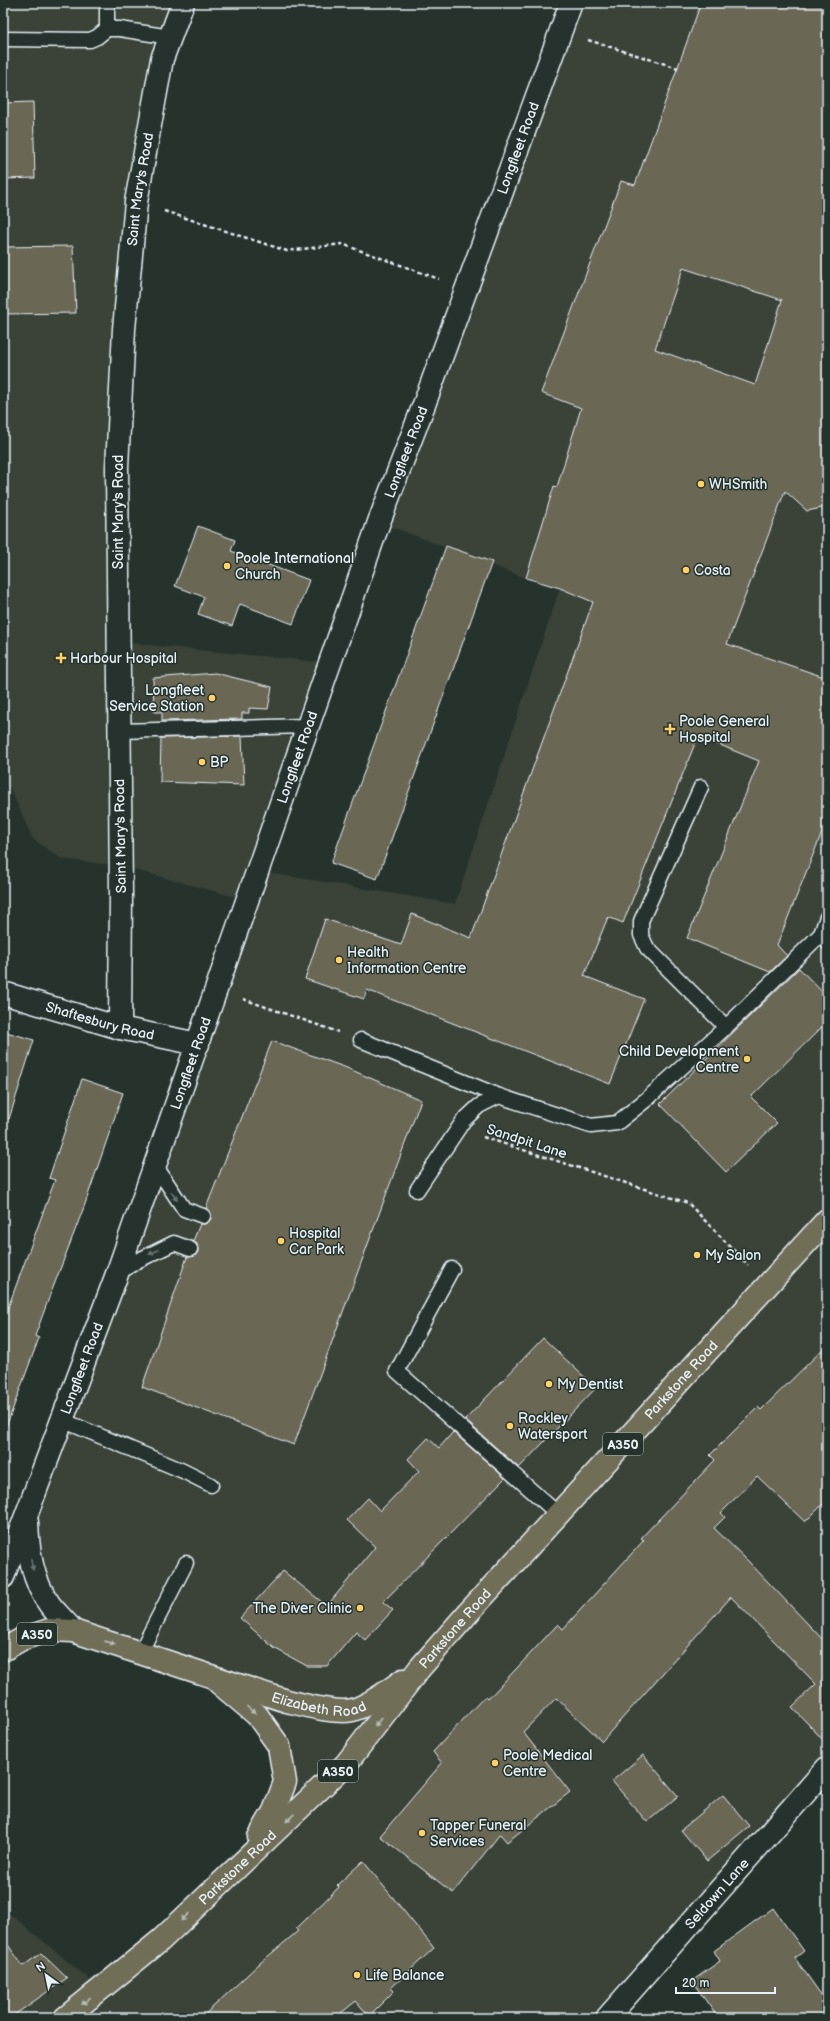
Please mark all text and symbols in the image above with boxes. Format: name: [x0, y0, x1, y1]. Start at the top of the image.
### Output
street label: Longfleet Road: [494, 100, 543, 197]
street label: Saint Mary's Road: [124, 131, 157, 247]
street label: Longfleet Road: [381, 404, 432, 500]
street label: Saint Mary's Road: [110, 455, 127, 569]
place label: WHSmith: [709, 476, 768, 493]
marker: WHSmith: [696, 479, 706, 489]
place label: Poole International Church: [235, 550, 354, 583]
marker: Poole International Church: [222, 561, 232, 571]
place label: Costa: [694, 562, 731, 579]
marker: Costa: [681, 565, 691, 575]
place label: Harbour Hospital: [70, 650, 177, 667]
marker: Harbour Hospital: [55, 652, 67, 664]
place label: Longfleet Service Station: [109, 682, 205, 715]
marker: Longfleet Service Station: [207, 693, 217, 703]
street label: Longfleet Road: [274, 709, 321, 806]
place label: Poole General Hospital: [679, 713, 769, 746]
marker: Poole General Hospital: [664, 723, 676, 735]
place label: BP: [210, 754, 229, 771]
marker: BP: [197, 757, 207, 767]
street label: Saint Mary's Road: [111, 779, 130, 893]
place label: Health Information Centre: [347, 944, 466, 977]
marker: Health Information Centre: [334, 955, 344, 965]
street label: Shaftesbury Road: [44, 998, 156, 1044]
street label: Longfleet Road: [167, 1015, 215, 1112]
place label: Child Development Centre: [619, 1043, 740, 1076]
marker: Child Development Centre: [742, 1054, 752, 1064]
street label: Sandpit Lane: [484, 1120, 569, 1162]
one-way arrow: [170, 1190, 178, 1201]
place label: Hospital Car Park: [289, 1225, 344, 1258]
marker: Hospital Car Park: [276, 1236, 286, 1246]
place label: My Salon: [705, 1247, 761, 1264]
one-way arrow: [148, 1249, 160, 1255]
marker: My Salon: [692, 1250, 702, 1260]
street label: Longfleet Road: [57, 1320, 107, 1417]
street label: Parkstone Road: [641, 1337, 722, 1423]
place label: My Dentist: [557, 1376, 624, 1393]
marker: My Dentist: [544, 1379, 554, 1389]
place label: Rockley Watersport: [518, 1410, 588, 1443]
marker: Rockley Watersport: [505, 1421, 515, 1431]
road number: A350: [603, 1433, 643, 1455]
one-way arrow: [30, 1559, 36, 1571]
street label: Parkstone Road: [415, 1585, 495, 1672]
place label: The Diver Clinic: [252, 1600, 352, 1617]
marker: The Diver Clinic: [355, 1603, 365, 1613]
road number: A350: [17, 1623, 57, 1645]
one-way arrow: [105, 1641, 117, 1647]
street label: Elizabeth Road: [269, 1689, 369, 1720]
one-way arrow: [246, 1706, 256, 1715]
one-way arrow: [374, 1717, 383, 1728]
place label: Poole Medical Centre: [503, 1747, 592, 1780]
marker: Poole Medical Centre: [490, 1758, 500, 1768]
road number: A350: [318, 1760, 358, 1782]
one-way arrow: [285, 1813, 295, 1822]
place label: Tapper Funeral Services: [430, 1817, 526, 1850]
street label: Parkstone Road: [195, 1827, 280, 1909]
marker: Tapper Funeral Services: [417, 1828, 427, 1838]
street label: Seldown Lane: [681, 1855, 753, 1933]
one-way arrow: [180, 1913, 190, 1922]
north arrow: [26, 1955, 66, 1995]
text: N: [34, 1959, 48, 1975]
place label: Life Balance: [365, 1967, 444, 1984]
scale bar: [676, 1969, 775, 1995]
marker: Life Balance: [352, 1970, 362, 1980]
text: 20 m: [682, 1976, 709, 1991]
one-way arrow: [81, 1997, 91, 2006]

